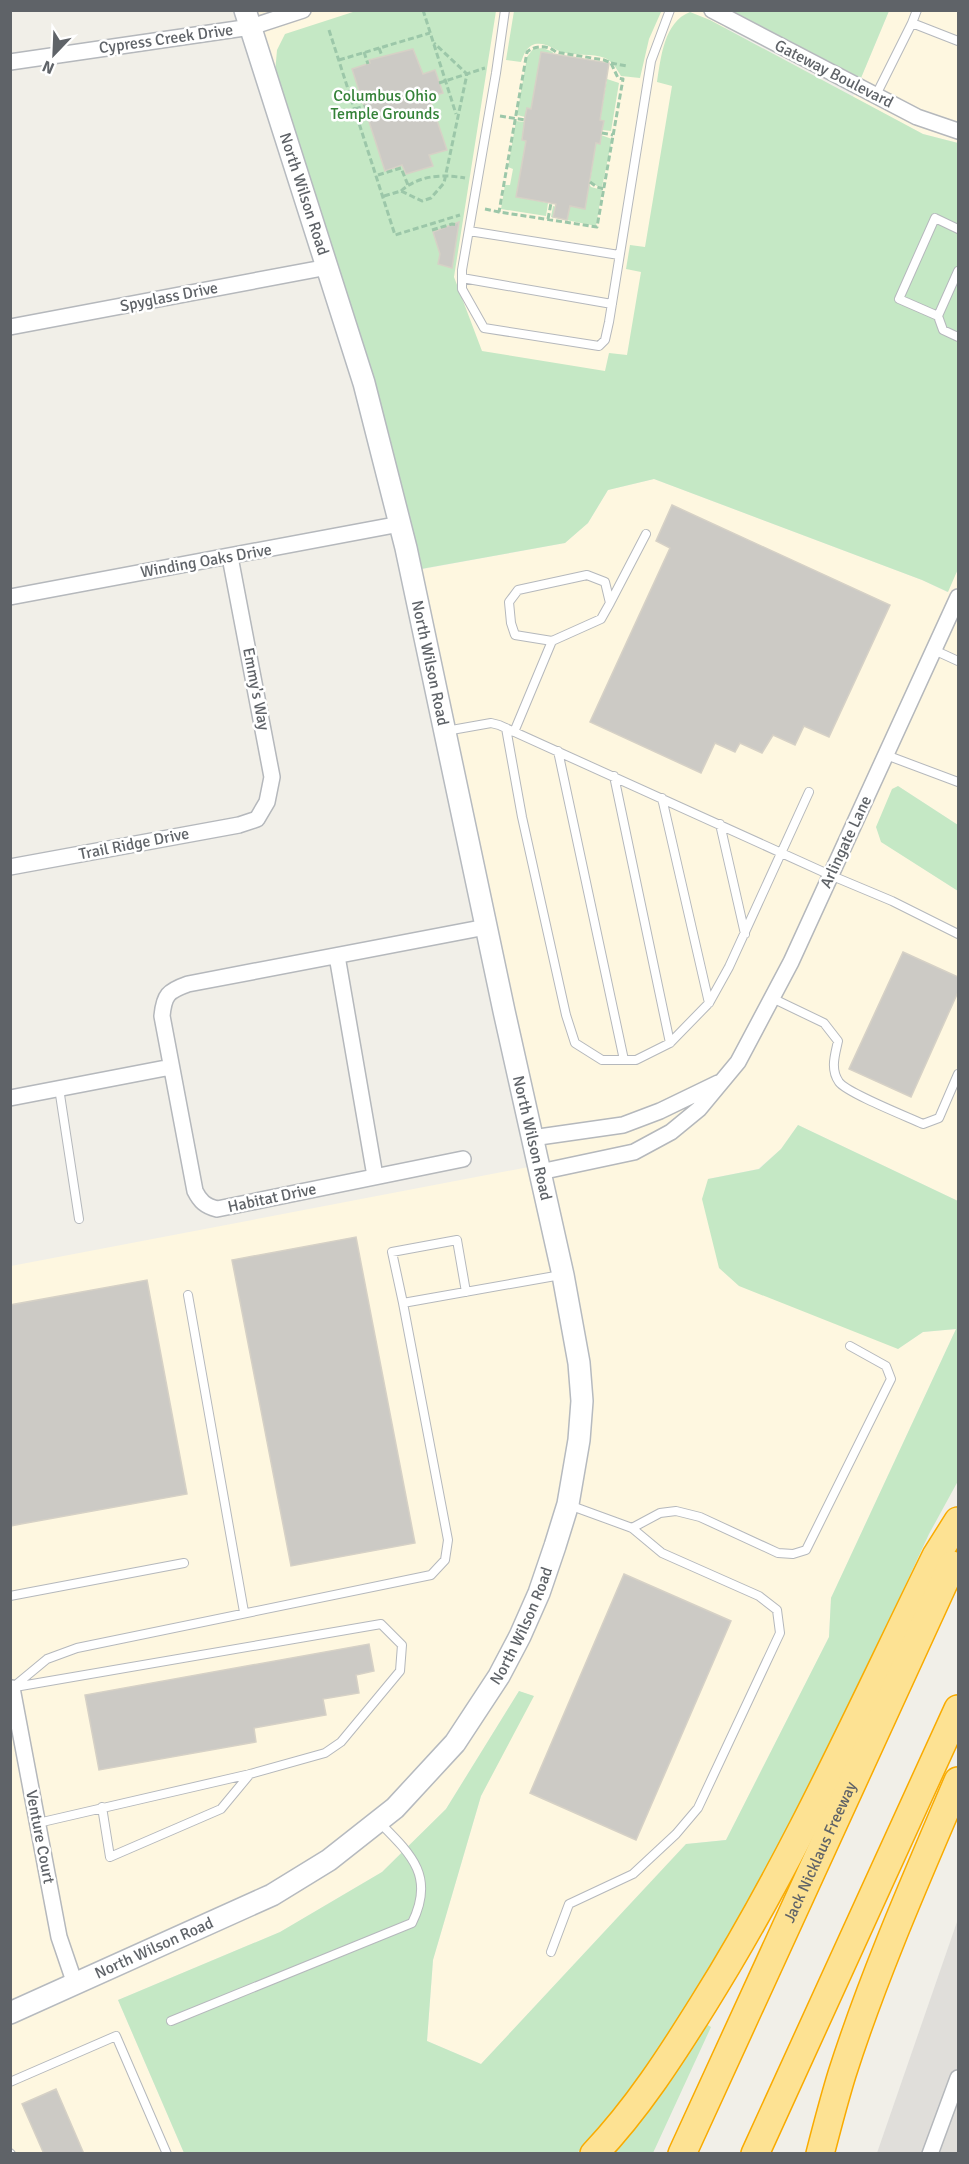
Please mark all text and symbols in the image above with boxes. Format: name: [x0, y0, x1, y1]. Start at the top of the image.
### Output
street label: Cypress Creek Drive: [98, 20, 234, 58]
north arrow: [24, 24, 84, 84]
street label: Gateway Boulevard: [771, 35, 897, 113]
text: N: [39, 56, 58, 78]
park label: Columbus Ohio Temple Grounds: [331, 86, 440, 124]
street label: North Wilson Road: [275, 130, 333, 258]
street label: Spyglass Drive: [118, 278, 220, 316]
street label: Winding Oaks Drive: [139, 540, 273, 582]
street label: North Wilson Road: [407, 598, 453, 728]
street label: Emmy's Way: [238, 646, 274, 733]
street label: Arlingate Lane: [816, 793, 876, 891]
street label: Trail Ridge Drive: [77, 824, 191, 864]
street label: North Wilson Road: [508, 1074, 556, 1202]
street label: Habitat Drive: [226, 1179, 318, 1217]
street label: North Wilson Road: [486, 1564, 557, 1689]
street label: Jack Nicklaus Freeway: [779, 1778, 862, 1926]
street label: Venture Court: [21, 1788, 59, 1886]
street label: North Wilson Road: [92, 1913, 216, 1983]

